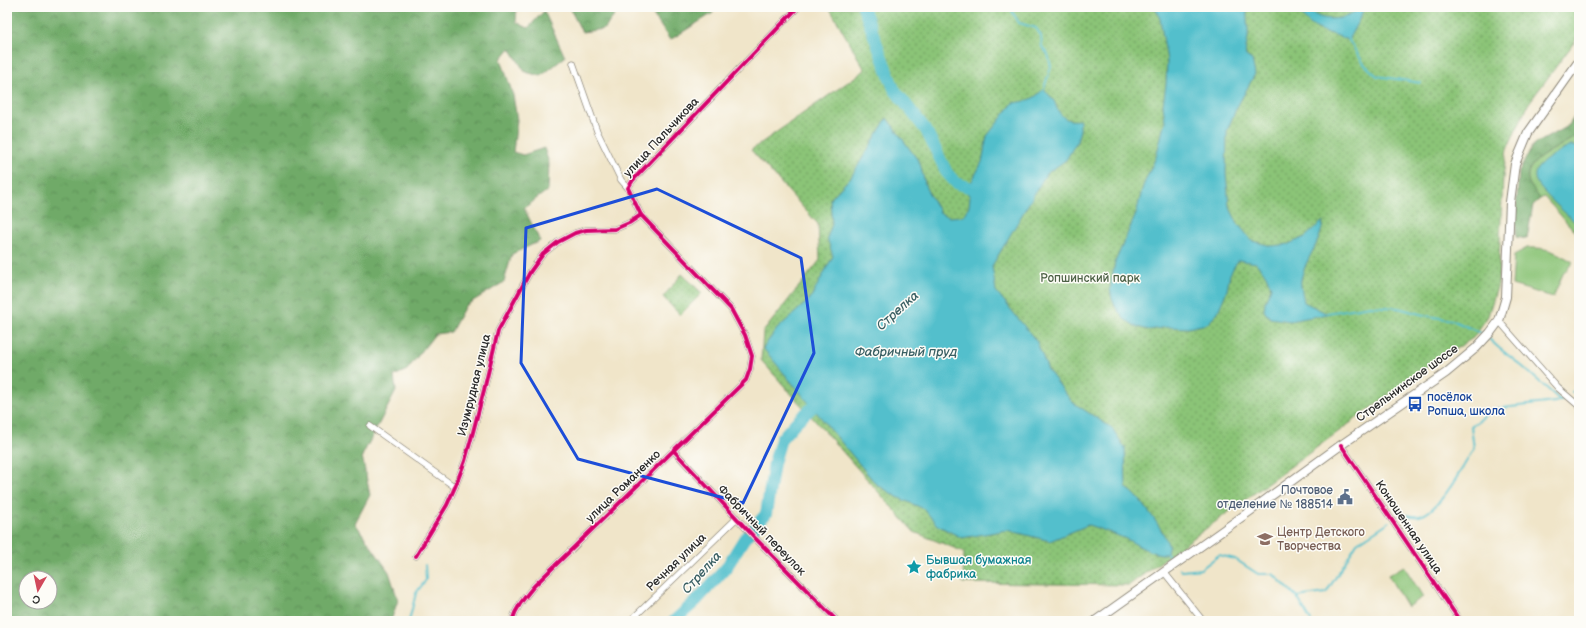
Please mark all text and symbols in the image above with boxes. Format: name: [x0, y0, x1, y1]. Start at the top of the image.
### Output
street label: улица Пальчикова: [620, 94, 702, 180]
park label: Ропшинский парк: [1040, 271, 1141, 286]
water label: Стрелка: [873, 287, 922, 334]
street label: Изумрудная улица: [455, 333, 494, 438]
street label: Стрельнинское шоссе: [1353, 341, 1461, 425]
water label: Фабричный пруд: [855, 344, 957, 360]
place label: посёлок Ропша, школа: [1427, 390, 1505, 419]
bus stop icon: посёлок Ропша, школа: [1406, 395, 1424, 413]
street label: улица Романенко: [583, 447, 664, 526]
street label: Конюшенная улица: [1372, 478, 1445, 577]
street label: Фабричный переулок: [714, 482, 809, 579]
place label: Почтовое отделение № 188514: [1217, 483, 1334, 512]
public building icon: Почтовое отделение № 188514: [1336, 488, 1354, 506]
place label: Центр Детского Творчества: [1277, 525, 1365, 554]
street label: Речная улица: [643, 530, 709, 595]
school or university icon: Центр Детского Творчества: [1256, 530, 1274, 548]
water label: Стрелка: [679, 548, 725, 597]
place label: Бывшая бумажная фабрика: [926, 553, 1032, 582]
place icon: Бывшая бумажная фабрика: [905, 558, 923, 576]
north arrow: [18, 570, 58, 610]
text: С: [31, 592, 41, 606]

